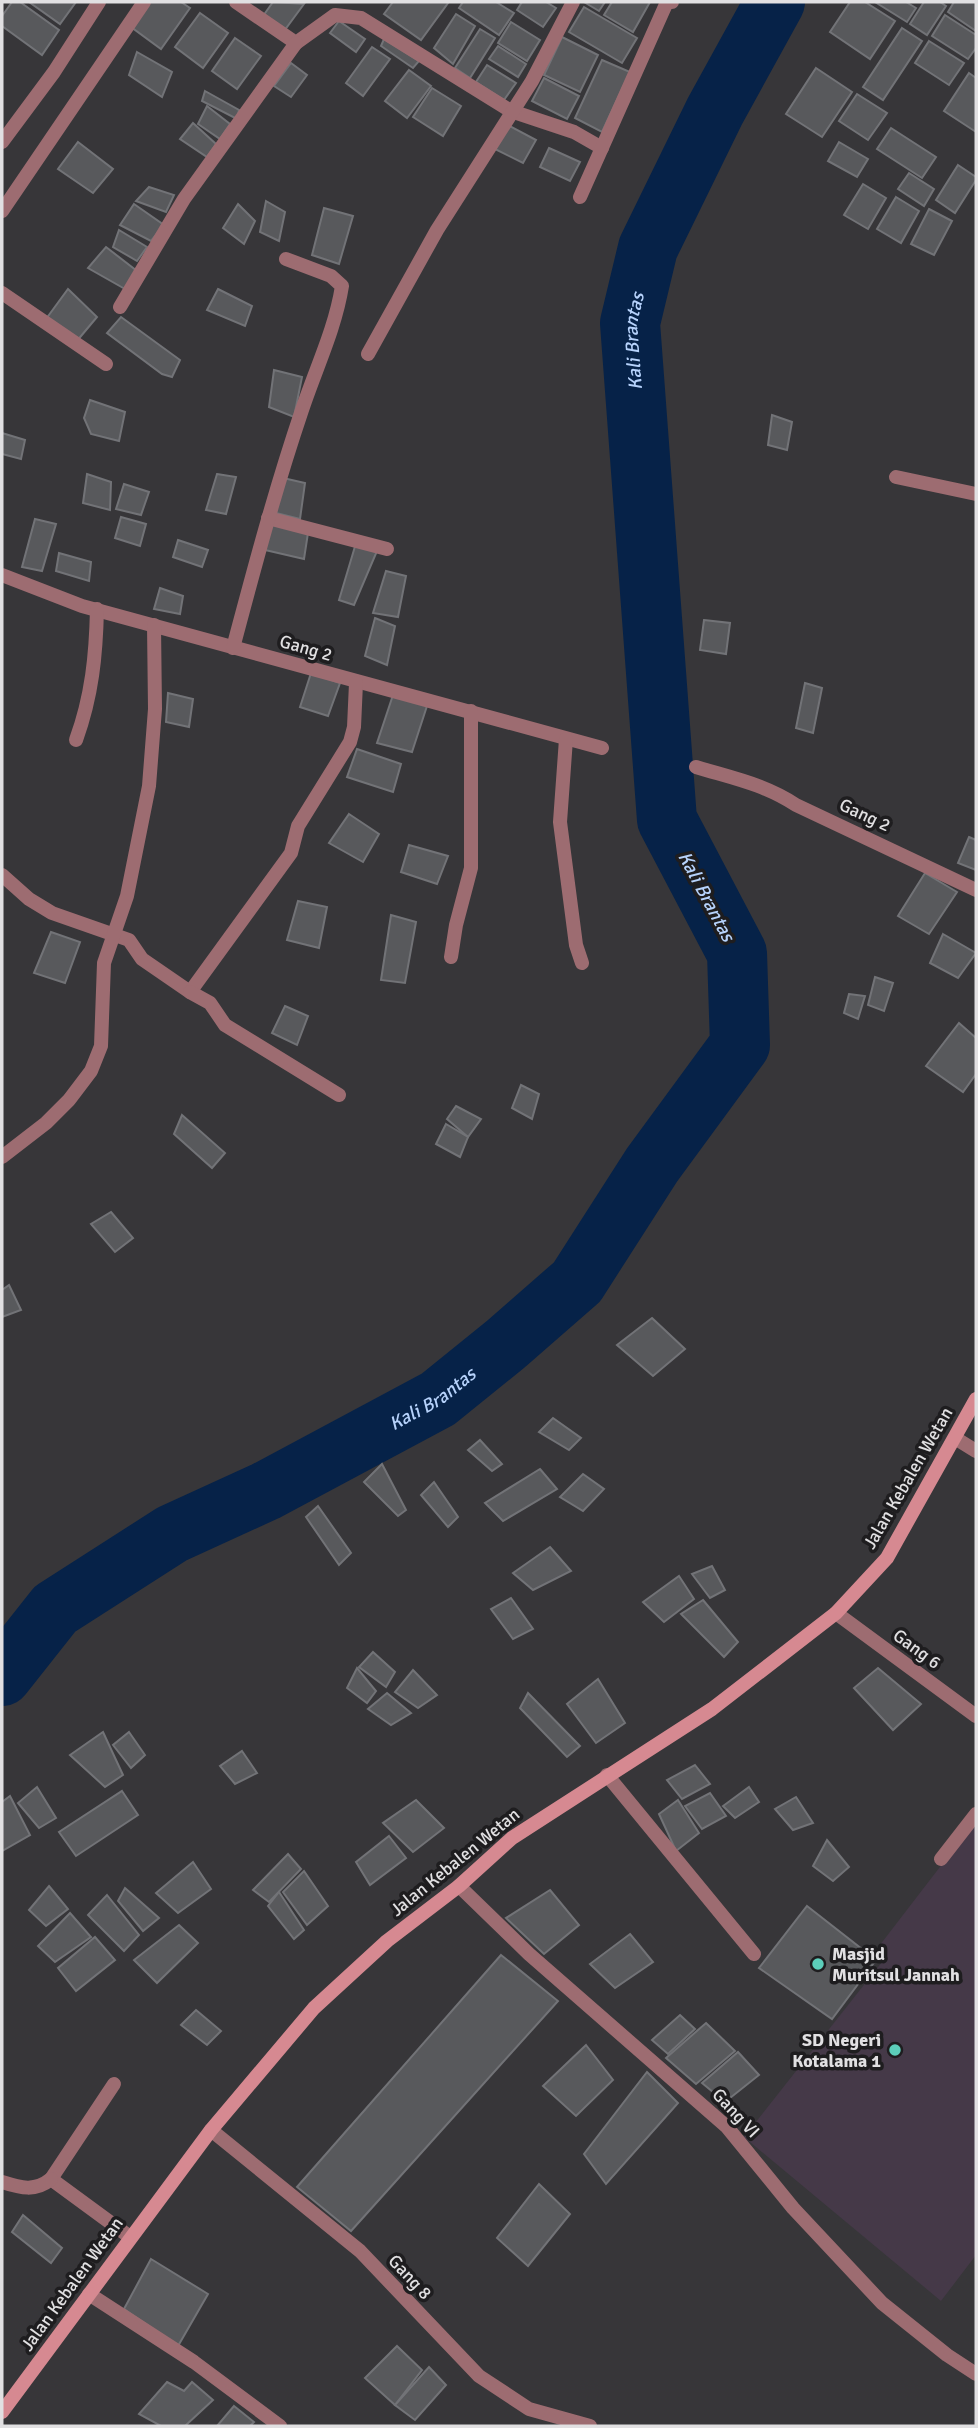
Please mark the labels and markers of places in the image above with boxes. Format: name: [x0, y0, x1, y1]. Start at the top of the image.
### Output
place label: Masjid Muritsul Jannah: [832, 1943, 960, 1986]
marker: Masjid Muritsul Jannah: [810, 1956, 826, 1972]
place label: SD Negeri Kotalama 1: [792, 2029, 881, 2072]
marker: SD Negeri Kotalama 1: [887, 2042, 903, 2058]

